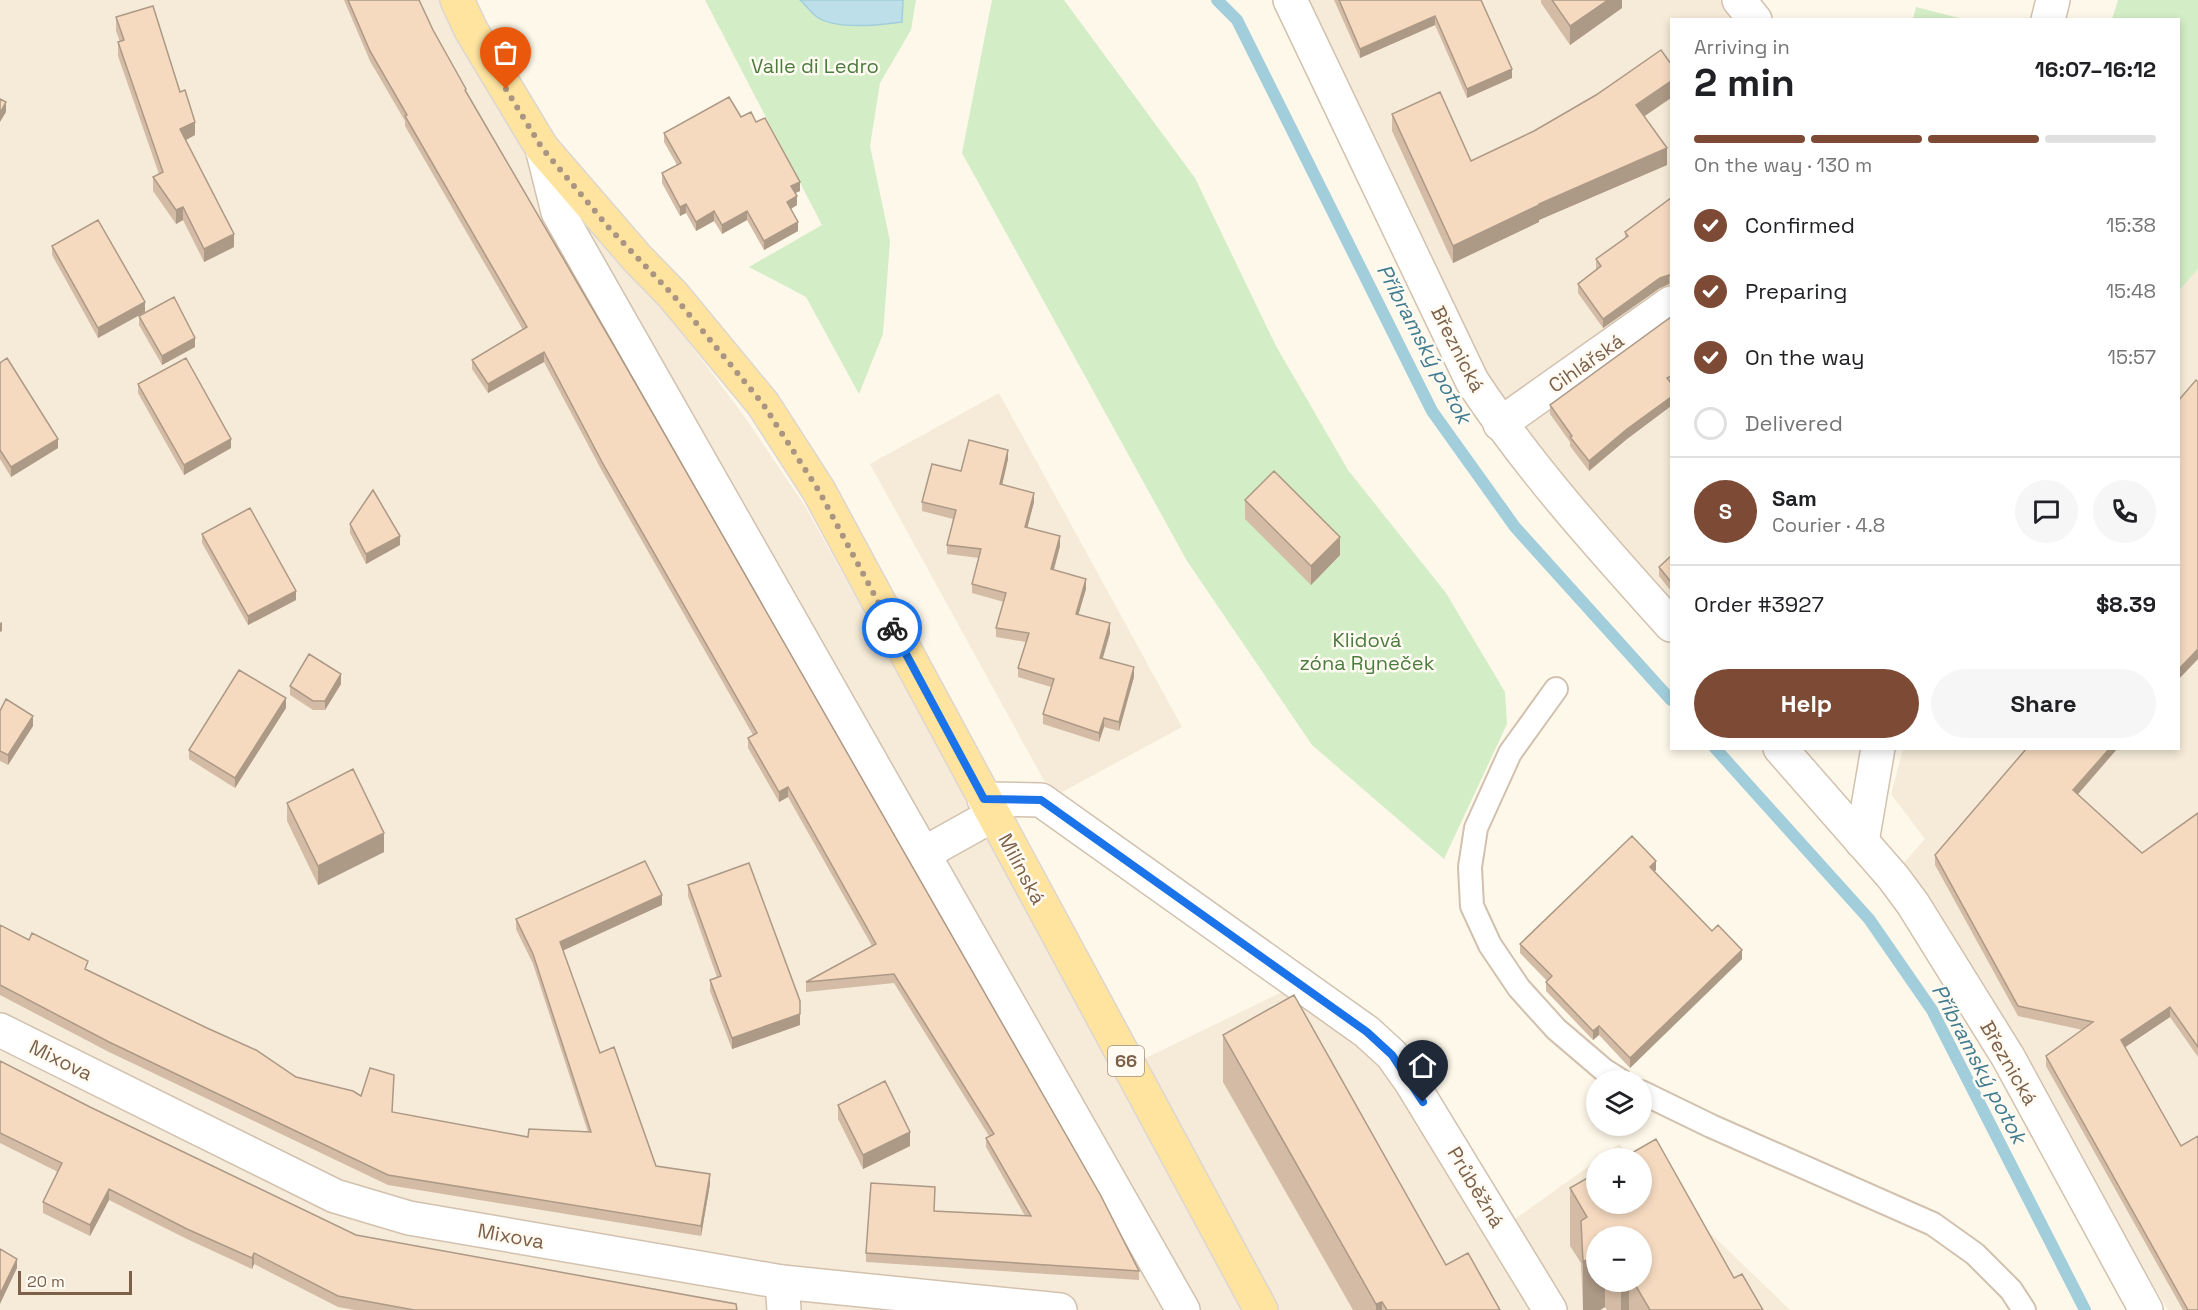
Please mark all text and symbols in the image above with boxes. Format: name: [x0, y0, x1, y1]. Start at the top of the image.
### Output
pin: [480, 27, 531, 89]
text: Arriving in: [1694, 34, 1790, 60]
icon: bag: [489, 36, 522, 69]
park label: Valle di Ledro: [751, 53, 879, 79]
text: 16:07–16:12: [2035, 55, 2156, 83]
text: 2 min: [1694, 58, 1795, 107]
text: On the way · 130 m: [1694, 152, 1872, 178]
icon: check: [1694, 209, 1727, 242]
text: Confirmed: [1745, 211, 1855, 239]
text: 15:38: [2106, 212, 2156, 238]
water label: Příbramský potok: [1371, 259, 1479, 431]
icon: check: [1694, 275, 1727, 308]
text: Preparing: [1745, 277, 1847, 305]
text: 15:48: [2106, 278, 2156, 304]
street label: Březnická: [1425, 301, 1491, 397]
street label: Cihlářská: [1543, 328, 1629, 398]
icon: check: [1694, 341, 1727, 374]
text: On the way: [1745, 343, 1864, 371]
text: 15:57: [2108, 344, 2156, 370]
text: Delivered: [1745, 409, 1843, 437]
button: chat: [2015, 480, 2078, 543]
button: phone: [2093, 480, 2156, 543]
text: Sam: [1772, 484, 1817, 512]
text: S: [1719, 497, 1732, 525]
text: Courier · 4.8: [1772, 512, 1885, 538]
text: Order #3927: [1694, 590, 1824, 618]
text: $8.39: [2096, 590, 2156, 618]
courier: [862, 598, 922, 658]
icon: bike: [876, 612, 909, 645]
park label: Klidová zóna Ryneček: [1300, 627, 1435, 676]
button: Help: [1694, 669, 1919, 738]
button: Share: [1931, 669, 2156, 738]
street label: Milínská: [992, 829, 1052, 909]
water label: Příbramský potok: [1926, 979, 2034, 1151]
street label: Březnická: [1974, 1016, 2044, 1110]
street label: Mixova: [25, 1034, 97, 1086]
pin: [1397, 1040, 1448, 1102]
road number: 66: [1108, 1046, 1144, 1076]
icon: home: [1406, 1049, 1439, 1082]
map controls: [1586, 1070, 1652, 1292]
button: layers: [1586, 1070, 1652, 1136]
street label: Průběžná: [1442, 1142, 1510, 1232]
button: +: [1586, 1148, 1652, 1214]
street label: Mixova: [476, 1217, 546, 1255]
button: −: [1586, 1226, 1652, 1292]
scale bar: [18, 1268, 132, 1296]
text: 20 m: [27, 1271, 65, 1292]

